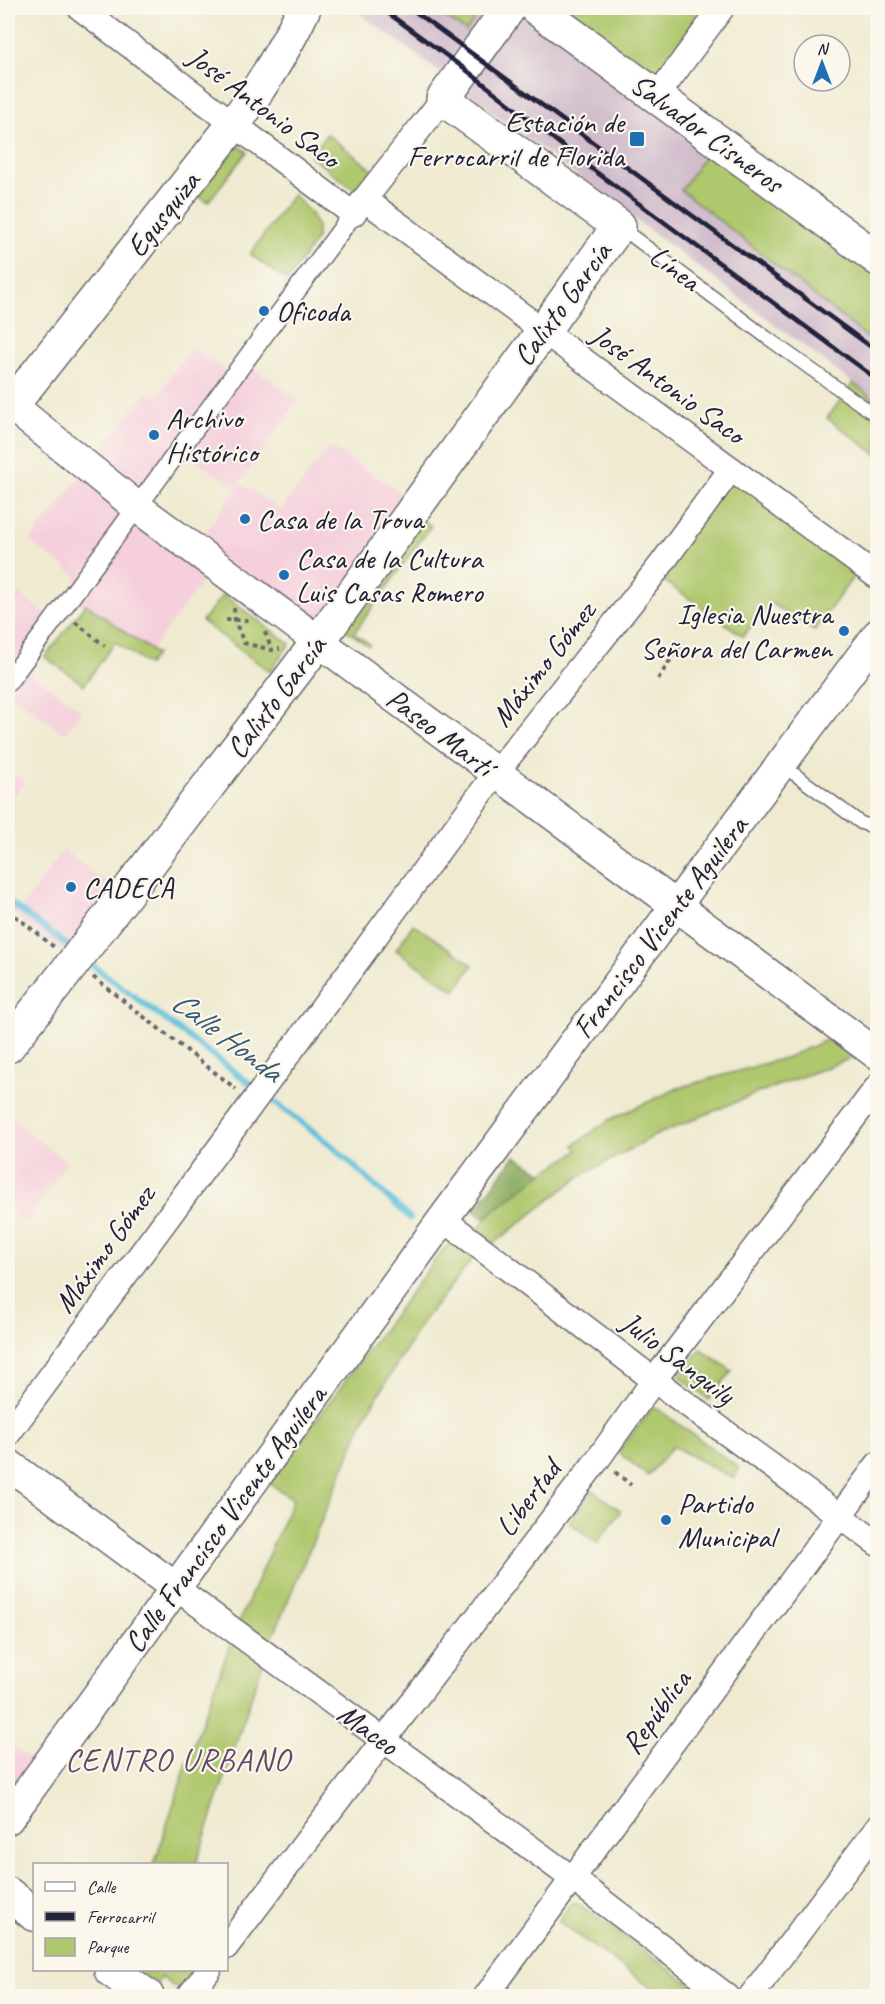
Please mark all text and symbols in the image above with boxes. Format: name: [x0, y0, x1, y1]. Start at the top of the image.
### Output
north arrow: [792, 33, 852, 93]
street label: José Antonio Saco: [179, 36, 350, 179]
text: N: [817, 39, 830, 59]
street label: Salvador Cisneros: [623, 65, 793, 203]
place label: Estación de Ferrocarril de Florida: [408, 103, 626, 175]
marker: Estación de Ferrocarril de Florida: [628, 130, 646, 148]
street label: Egusquiza: [118, 162, 209, 264]
street label: Calixto García: [504, 233, 621, 373]
street label: Línea: [642, 237, 709, 301]
place label: Oficoda: [276, 292, 352, 330]
marker: Oficoda: [257, 304, 271, 318]
street label: José Antonio Saco: [582, 314, 755, 455]
place label: Archivo Histórico: [166, 399, 261, 471]
marker: Archivo Histórico: [147, 428, 161, 442]
place label: Casa de la Trova: [257, 500, 426, 538]
marker: Casa de la Trova: [238, 512, 252, 526]
place label: Casa de la Cultura Luis Casas Romero: [296, 539, 484, 611]
marker: Casa de la Cultura Luis Casas Romero: [277, 568, 291, 582]
street label: Máximo Gómez: [482, 592, 605, 734]
place label: Iglesia Nuestra Señora del Carmen: [641, 595, 835, 667]
marker: Iglesia Nuestra Señora del Carmen: [837, 624, 851, 638]
street label: Calixto García: [218, 627, 336, 766]
street label: Paseo Martí: [379, 679, 506, 789]
street label: Francisco Vicente Aguilera: [564, 807, 757, 1046]
place label: CADECA: [83, 868, 175, 906]
marker: CADECA: [64, 880, 78, 894]
water label: Calle Honda: [163, 981, 293, 1093]
street label: Máximo Gómez: [45, 1176, 164, 1320]
street label: Julio Sanguily: [612, 1302, 744, 1414]
street label: Calle Francisco Vicente Aguilera: [115, 1376, 336, 1660]
street label: Libertad: [487, 1449, 572, 1544]
place label: Partido Municipal: [678, 1484, 780, 1556]
marker: Partido Municipal: [659, 1513, 673, 1527]
street label: República: [613, 1661, 700, 1762]
street label: Maceo: [330, 1694, 407, 1765]
district label: CENTRO URBANO: [65, 1739, 293, 1780]
legend: [33, 1863, 228, 1971]
text: Calle: [87, 1876, 116, 1898]
text: Ferrocarril: [87, 1906, 156, 1928]
text: Parque: [87, 1936, 129, 1958]

